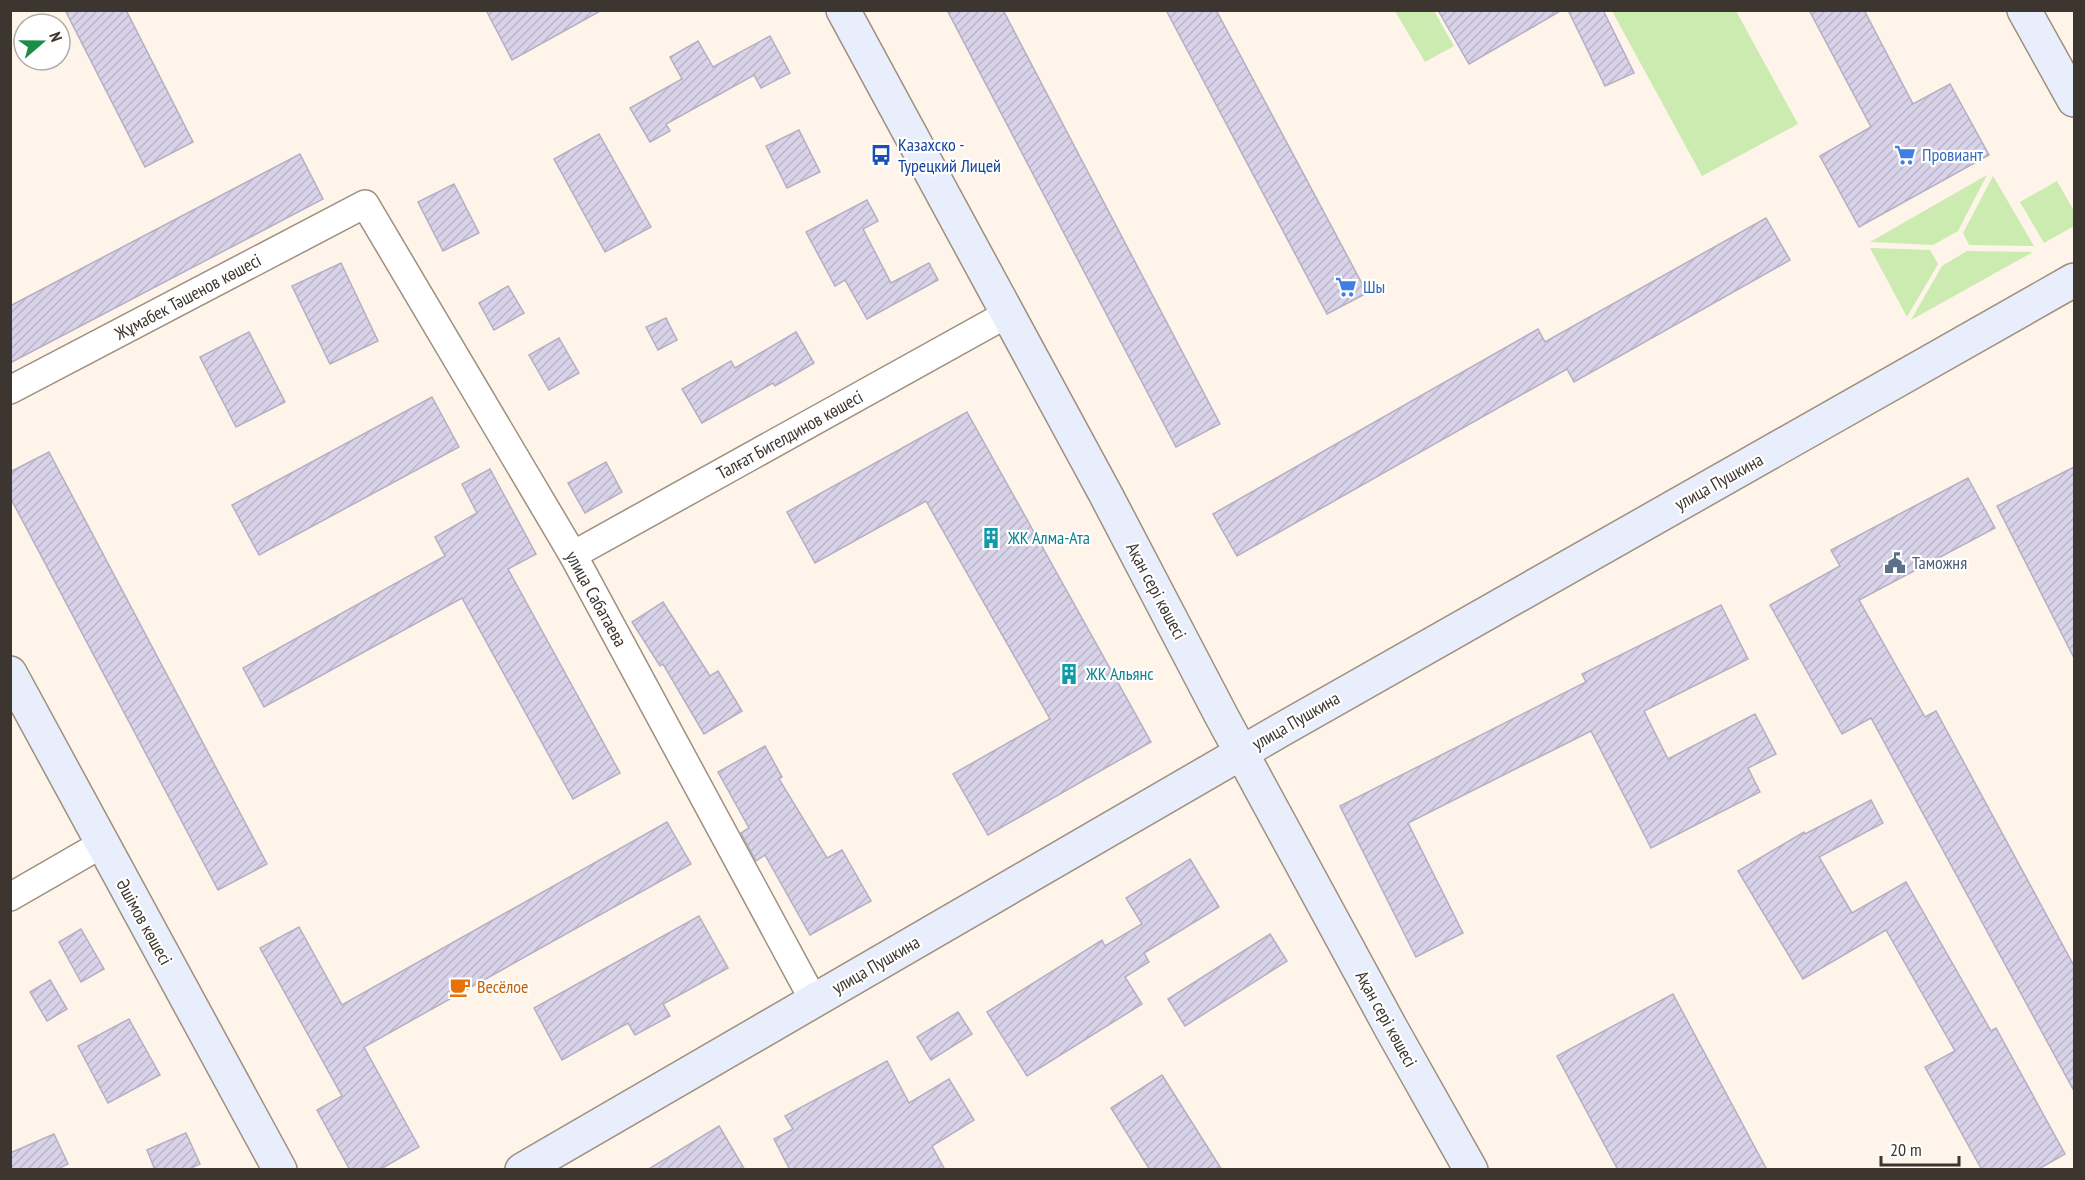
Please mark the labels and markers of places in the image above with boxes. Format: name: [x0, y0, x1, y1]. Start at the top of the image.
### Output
place label: Казахско - Турецкий Лицей: [898, 133, 1001, 177]
bus stop icon: Казахско - Турецкий Лицей: [869, 143, 893, 167]
supermarket icon: Провиант: [1893, 143, 1917, 167]
place label: Провиант: [1922, 143, 1983, 166]
supermarket icon: Шы: [1334, 275, 1358, 299]
place label: Шы: [1363, 275, 1385, 298]
building icon: ЖК Алма-Ата: [979, 526, 1003, 550]
place label: ЖК Алма-Ата: [1007, 526, 1090, 549]
public building icon: Таможня: [1883, 551, 1907, 575]
place label: Таможня: [1912, 551, 1967, 574]
building icon: ЖК Альянс: [1057, 662, 1081, 686]
place label: ЖК Альянс: [1085, 662, 1154, 685]
cafe icon: Весёлое: [448, 975, 472, 999]
place label: Весёлое: [477, 975, 529, 998]

